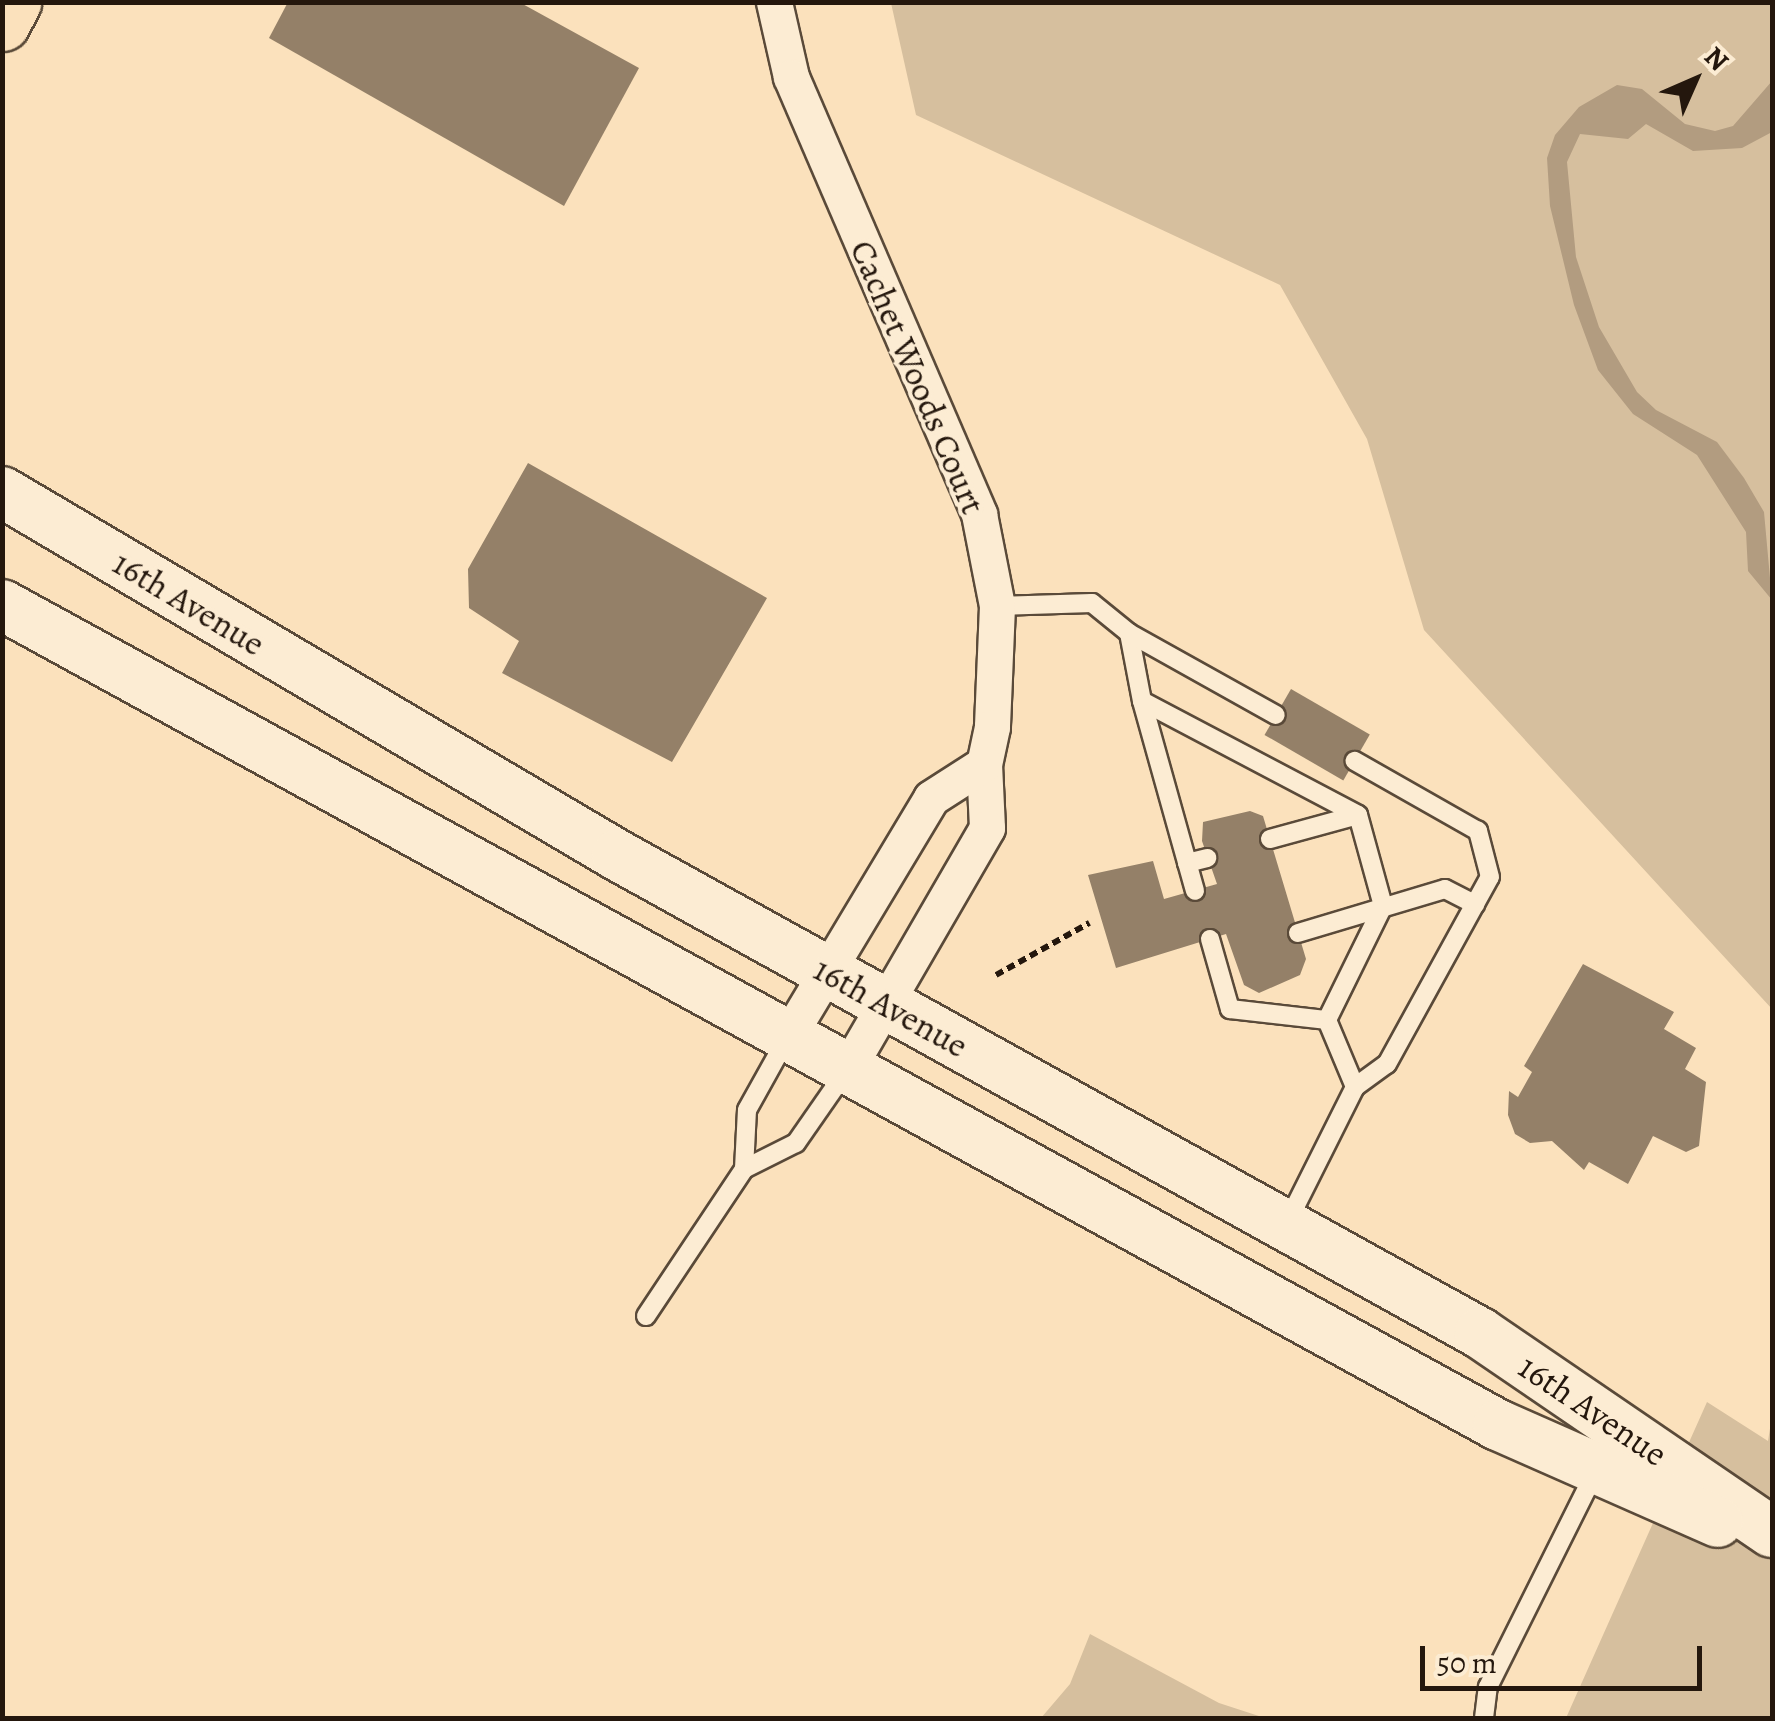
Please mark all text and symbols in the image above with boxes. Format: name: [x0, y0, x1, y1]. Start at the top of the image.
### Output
north arrow: [1645, 30, 1745, 130]
text: N: [1696, 38, 1737, 79]
street label: Cachet Woods Court: [841, 234, 995, 520]
street label: 16th Avenue: [106, 541, 272, 665]
street label: 16th Avenue: [807, 948, 975, 1066]
street label: 16th Avenue: [1511, 1345, 1675, 1475]
scale bar: [1425, 1626, 1708, 1688]
text: 50 m: [1437, 1643, 1497, 1683]

